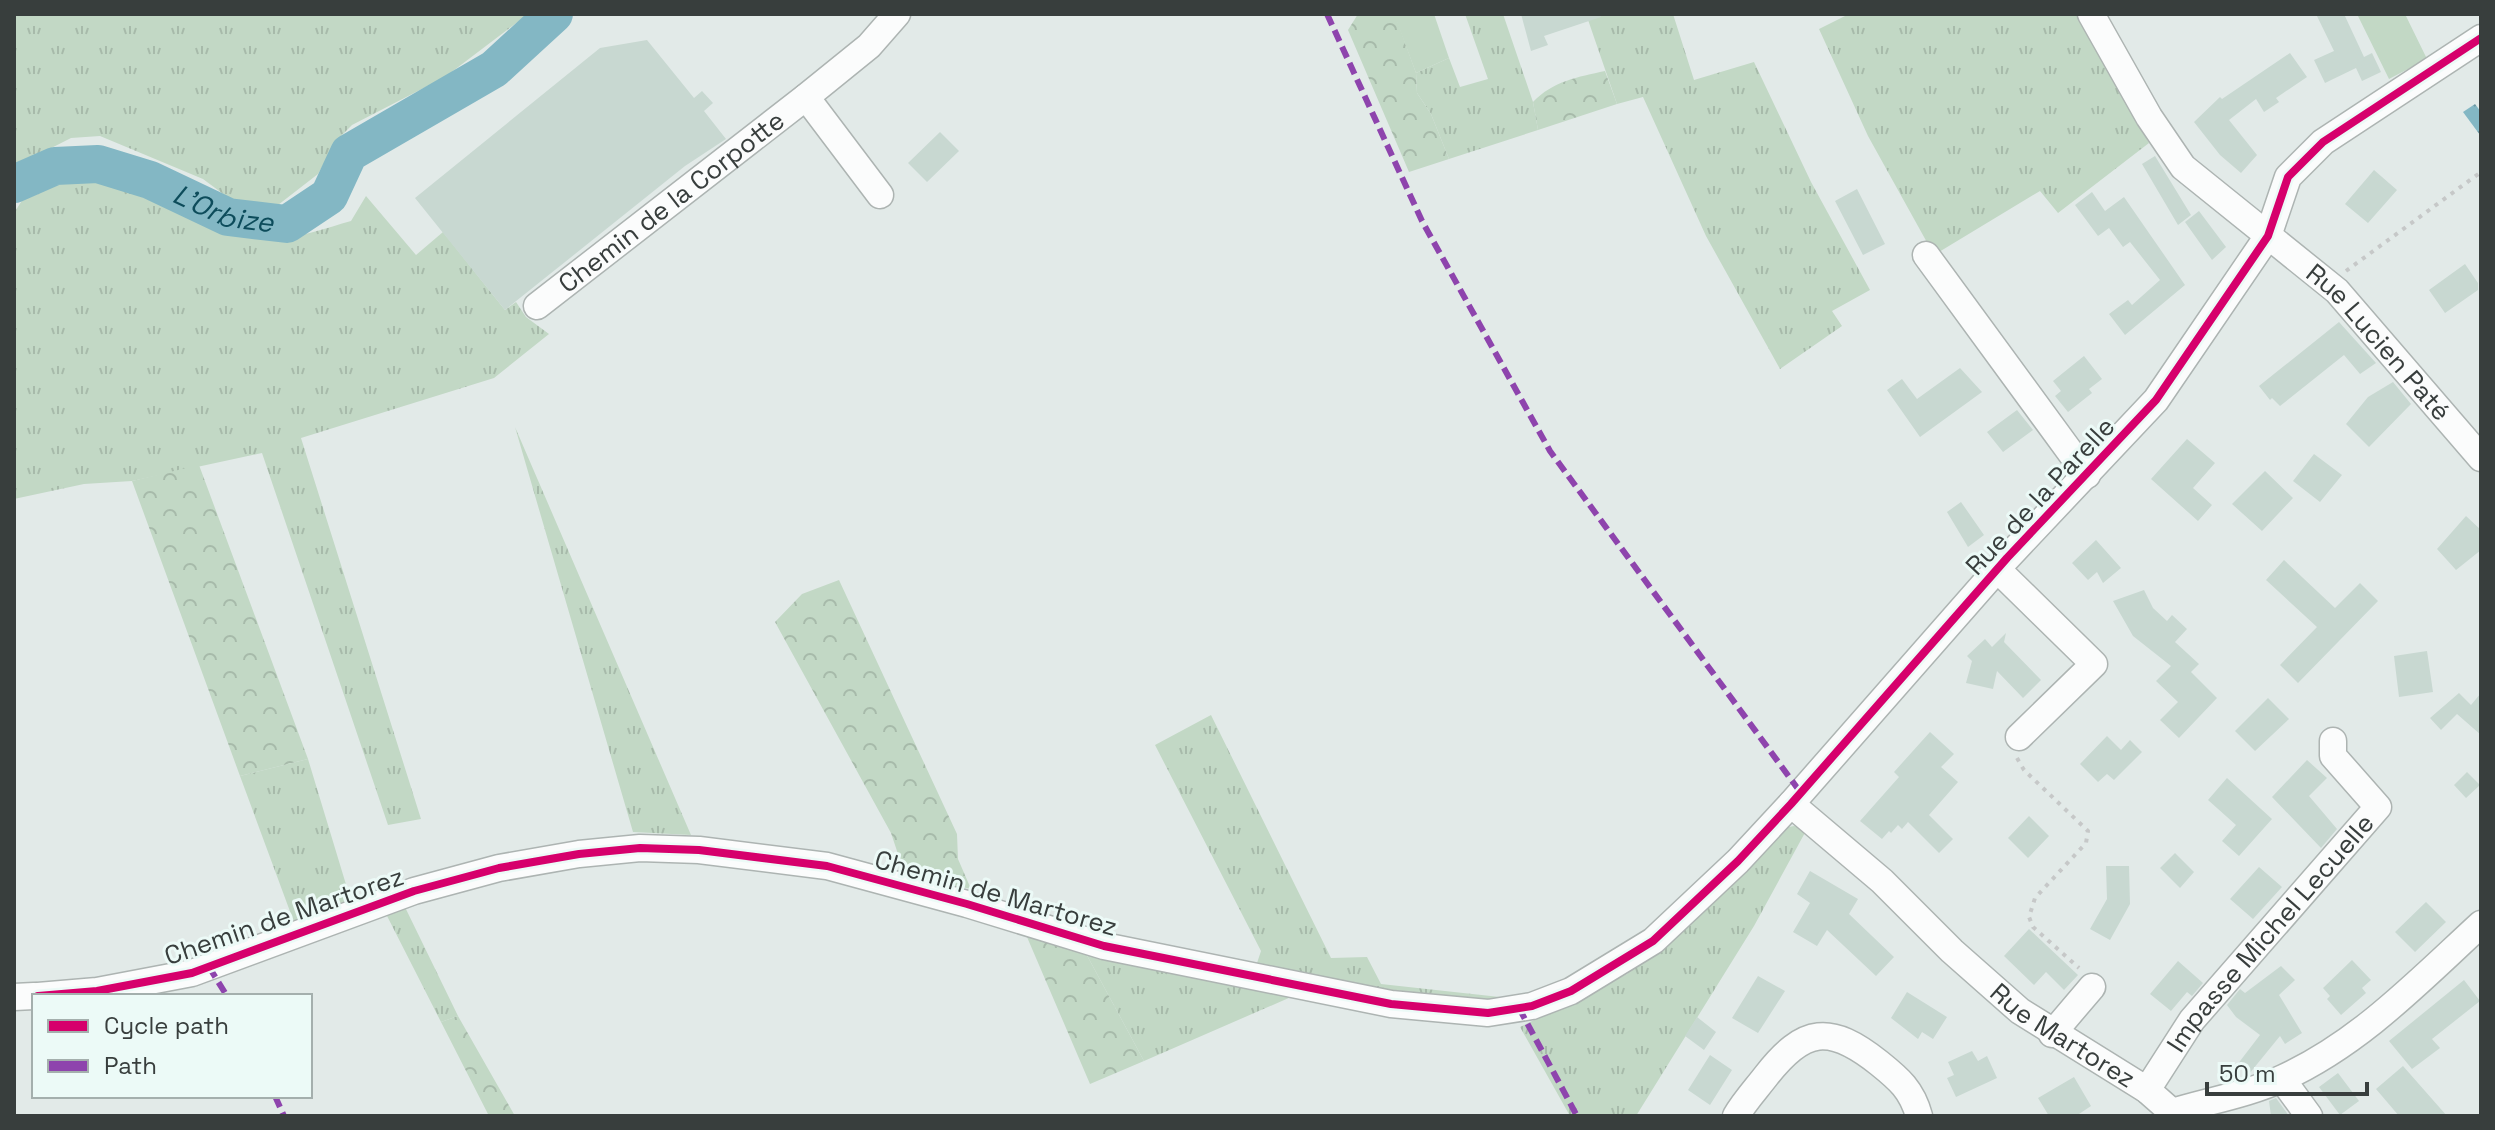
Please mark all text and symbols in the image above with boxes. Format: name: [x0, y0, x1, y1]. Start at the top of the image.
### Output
street label: Chemin de la Corpotte: [551, 103, 791, 300]
water label: L'Orbize: [167, 176, 277, 240]
street label: Rue Lucien Paté: [2299, 256, 2458, 428]
street label: Rue de la Parelle: [1958, 410, 2122, 582]
street label: Impasse Michel Lecuelle: [2159, 807, 2381, 1059]
street label: Chemin de Martorez: [871, 842, 1121, 944]
street label: Chemin de Martorez: [160, 859, 408, 973]
street label: Rue Martorez: [1983, 975, 2142, 1096]
legend: [32, 994, 312, 1098]
text: Cycle path: [104, 1010, 229, 1041]
scale bar: [2207, 1046, 2367, 1096]
text: Path: [104, 1050, 157, 1081]
text: 50 m: [2219, 1058, 2276, 1089]

